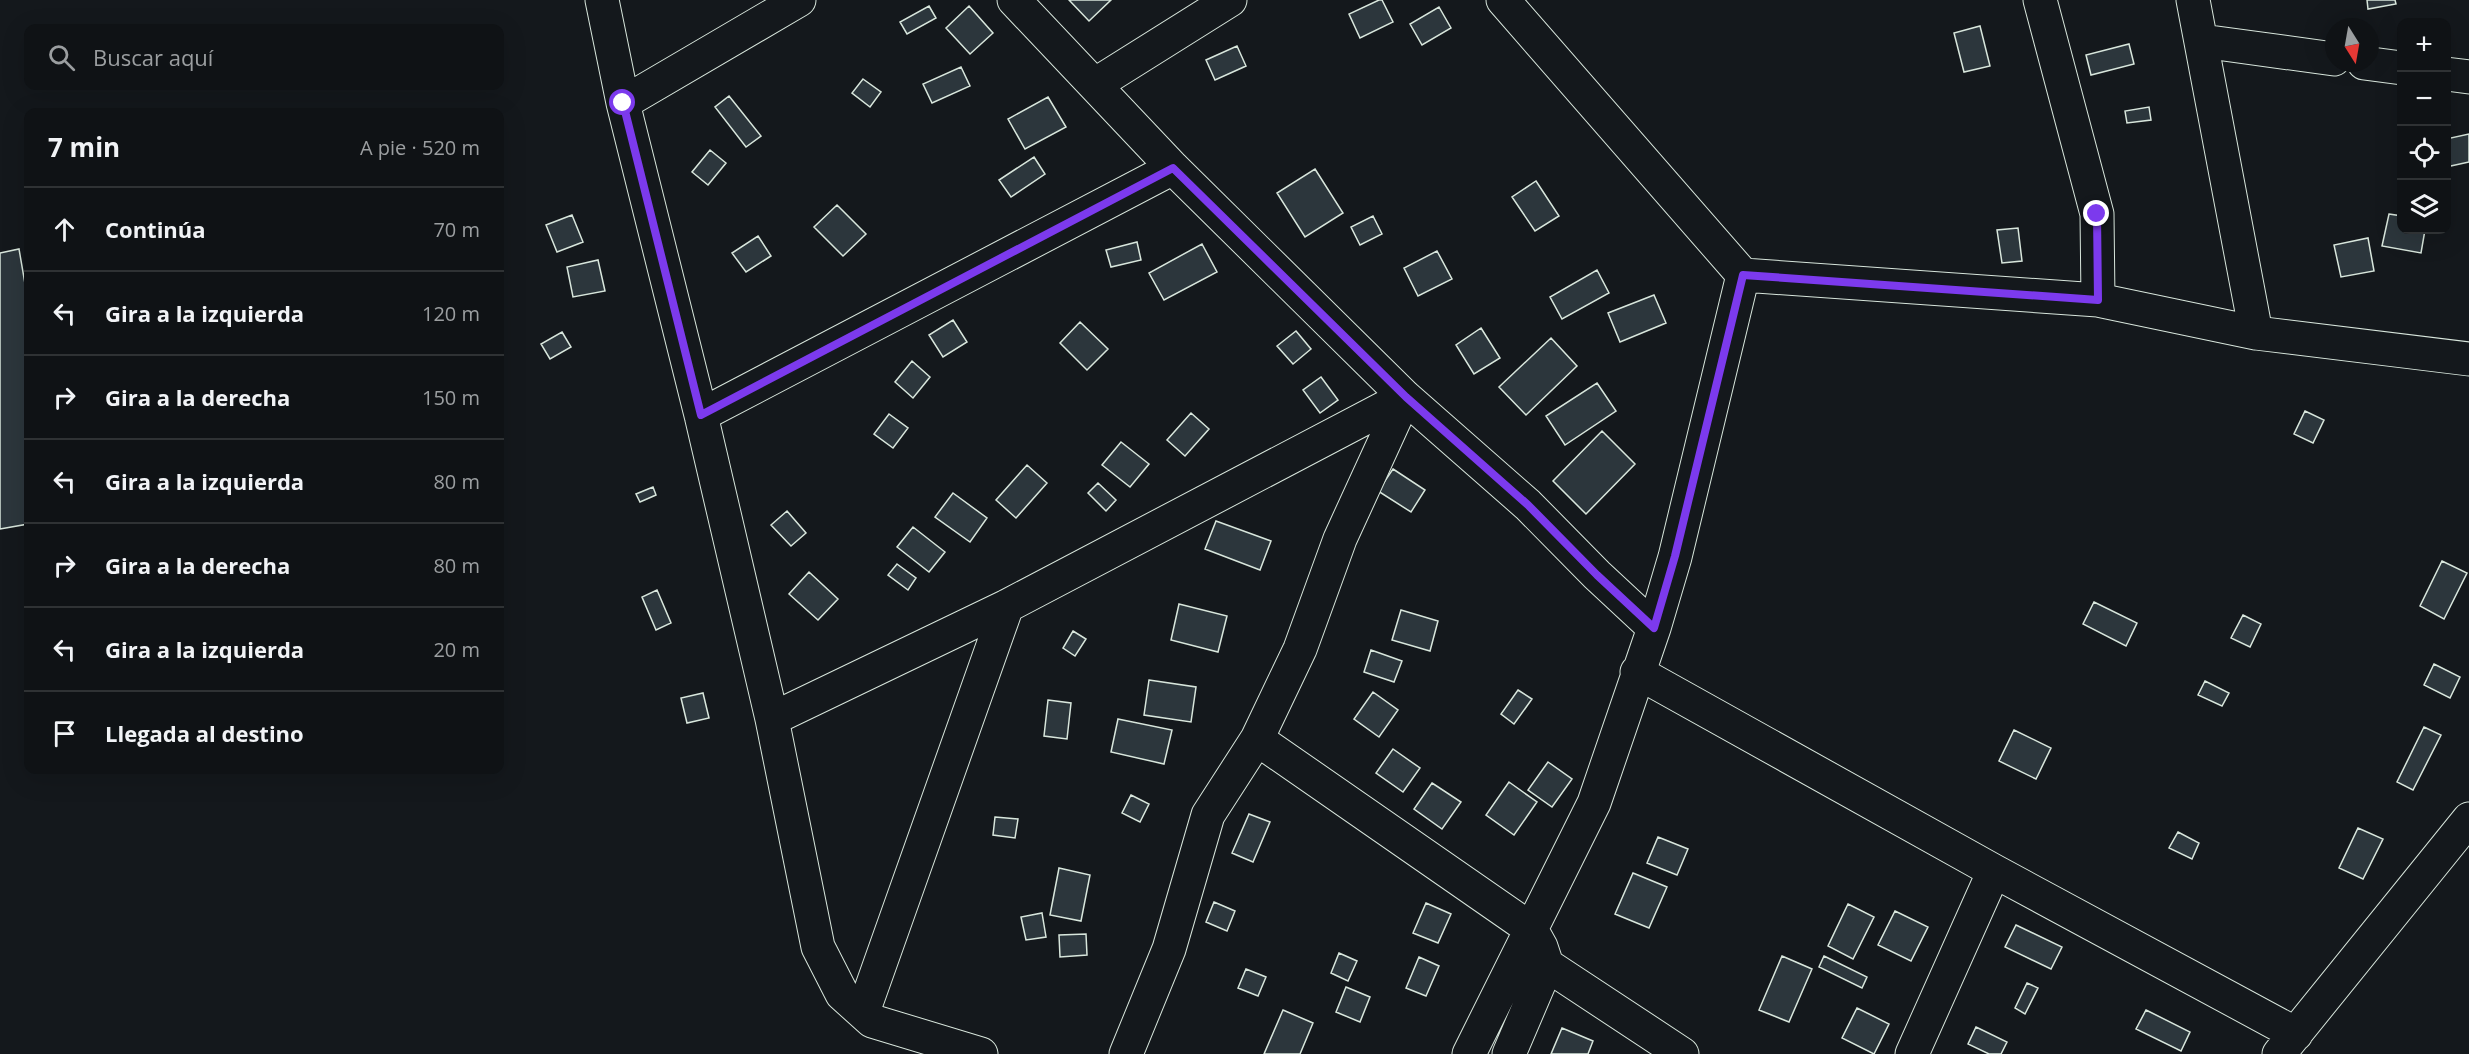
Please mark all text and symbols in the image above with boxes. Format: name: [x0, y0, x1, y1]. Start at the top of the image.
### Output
north arrow: [2325, 18, 2379, 72]
map controls: [2397, 18, 2451, 234]
button: +: [2397, 18, 2451, 72]
search box: [24, 24, 504, 90]
icon: search: [45, 41, 78, 74]
text: Buscar aquí: [93, 42, 213, 72]
button: −: [2397, 72, 2451, 126]
route start: [609, 89, 635, 115]
button: locate: [2397, 126, 2451, 180]
text: 7 min: [48, 129, 120, 165]
text: A pie · 520 m: [360, 134, 480, 161]
button: layers: [2397, 180, 2451, 234]
route end: [2083, 200, 2109, 226]
icon: ahead: [48, 213, 81, 246]
text: Continúa: [105, 214, 206, 244]
text: 70 m: [433, 216, 480, 243]
icon: left: [48, 297, 81, 330]
text: Gira a la izquierda: [105, 298, 304, 328]
text: 120 m: [422, 300, 480, 327]
icon: right: [48, 381, 81, 414]
text: Gira a la derecha: [105, 382, 290, 412]
text: 150 m: [422, 384, 480, 411]
icon: left: [48, 465, 81, 498]
text: Gira a la izquierda: [105, 466, 304, 496]
text: 80 m: [433, 468, 480, 495]
icon: right: [48, 549, 81, 582]
text: Gira a la derecha: [105, 550, 290, 580]
text: 80 m: [433, 552, 480, 579]
icon: left: [48, 633, 81, 666]
text: Gira a la izquierda: [105, 634, 304, 664]
text: 20 m: [433, 636, 480, 663]
icon: arrive: [48, 717, 81, 750]
text: Llegada al destino: [105, 718, 304, 748]

